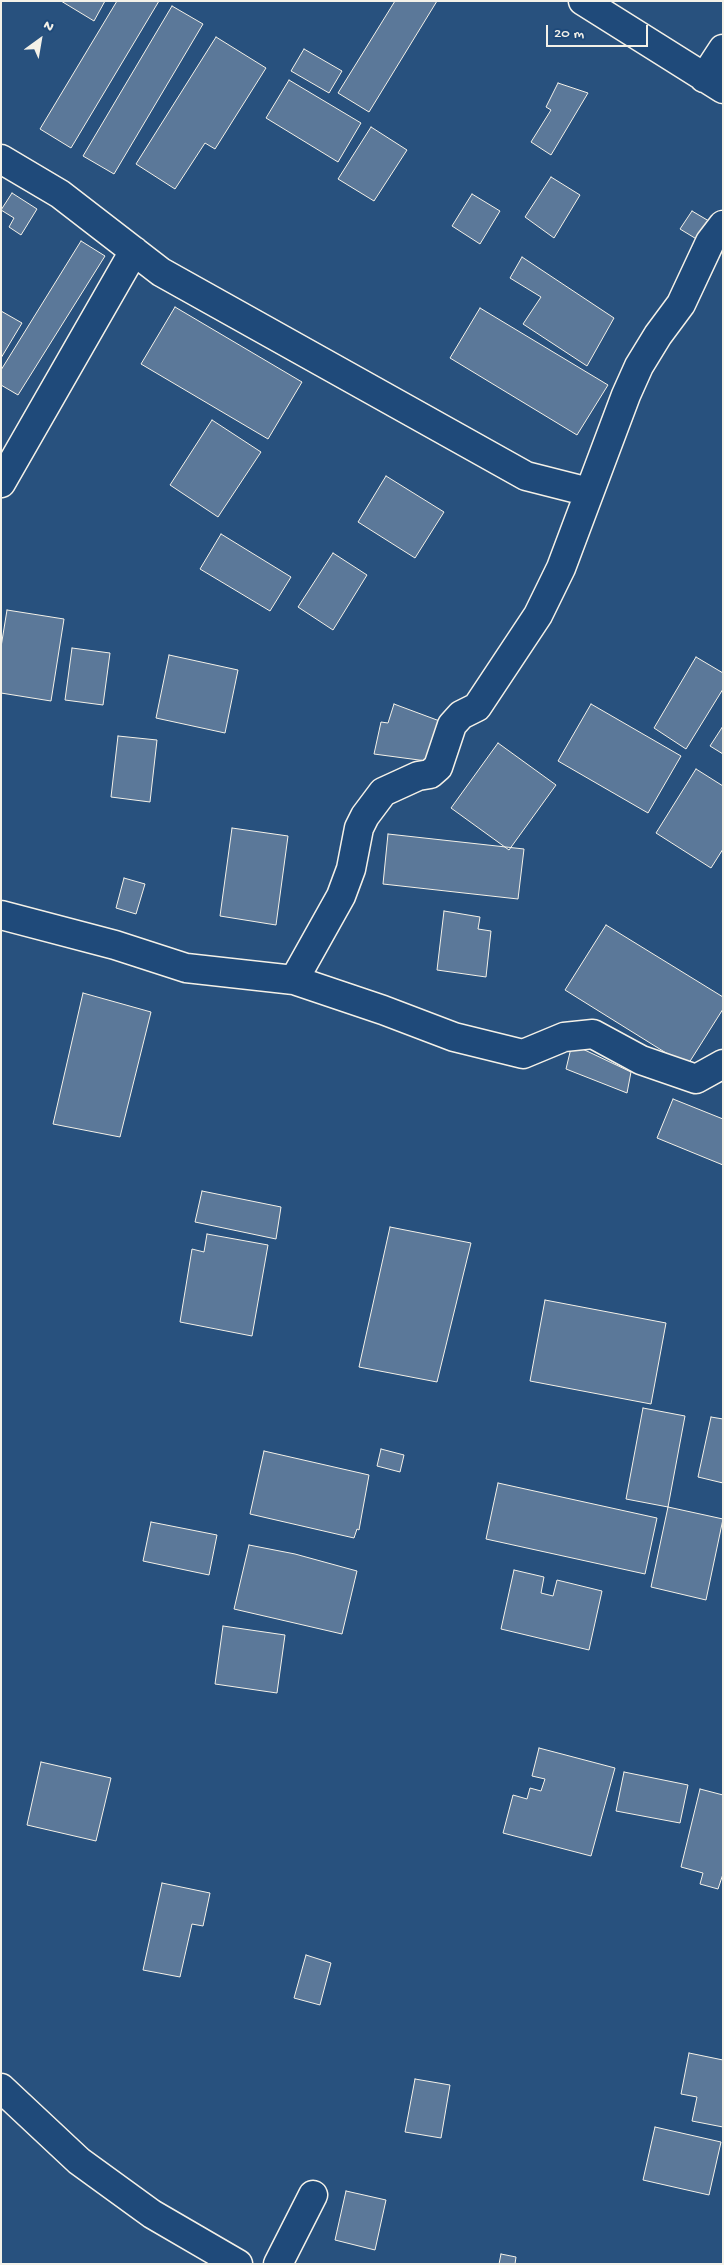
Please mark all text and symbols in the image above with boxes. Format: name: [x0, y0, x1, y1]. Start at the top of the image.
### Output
north arrow: [15, 15, 65, 65]
scale bar: [549, 15, 652, 47]
text: N: [40, 17, 57, 36]
text: 20 m: [554, 25, 584, 43]

